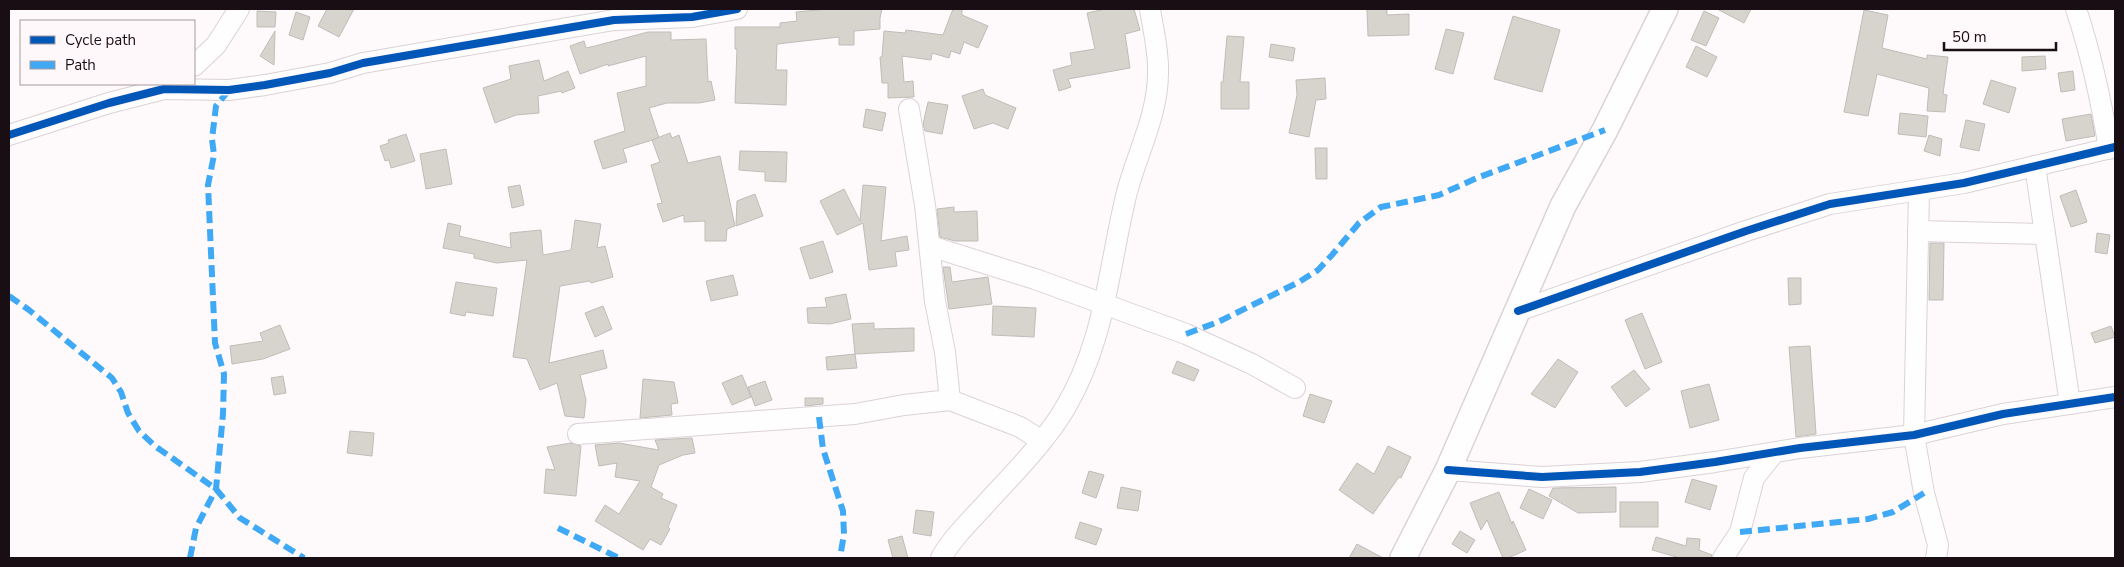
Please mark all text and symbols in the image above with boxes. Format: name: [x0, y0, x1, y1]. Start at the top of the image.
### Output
legend: [20, 20, 195, 85]
scale bar: [1944, 20, 2056, 52]
text: 50 m: [1952, 27, 1987, 47]
text: Cycle path: [65, 30, 136, 50]
text: Path: [65, 55, 96, 75]

